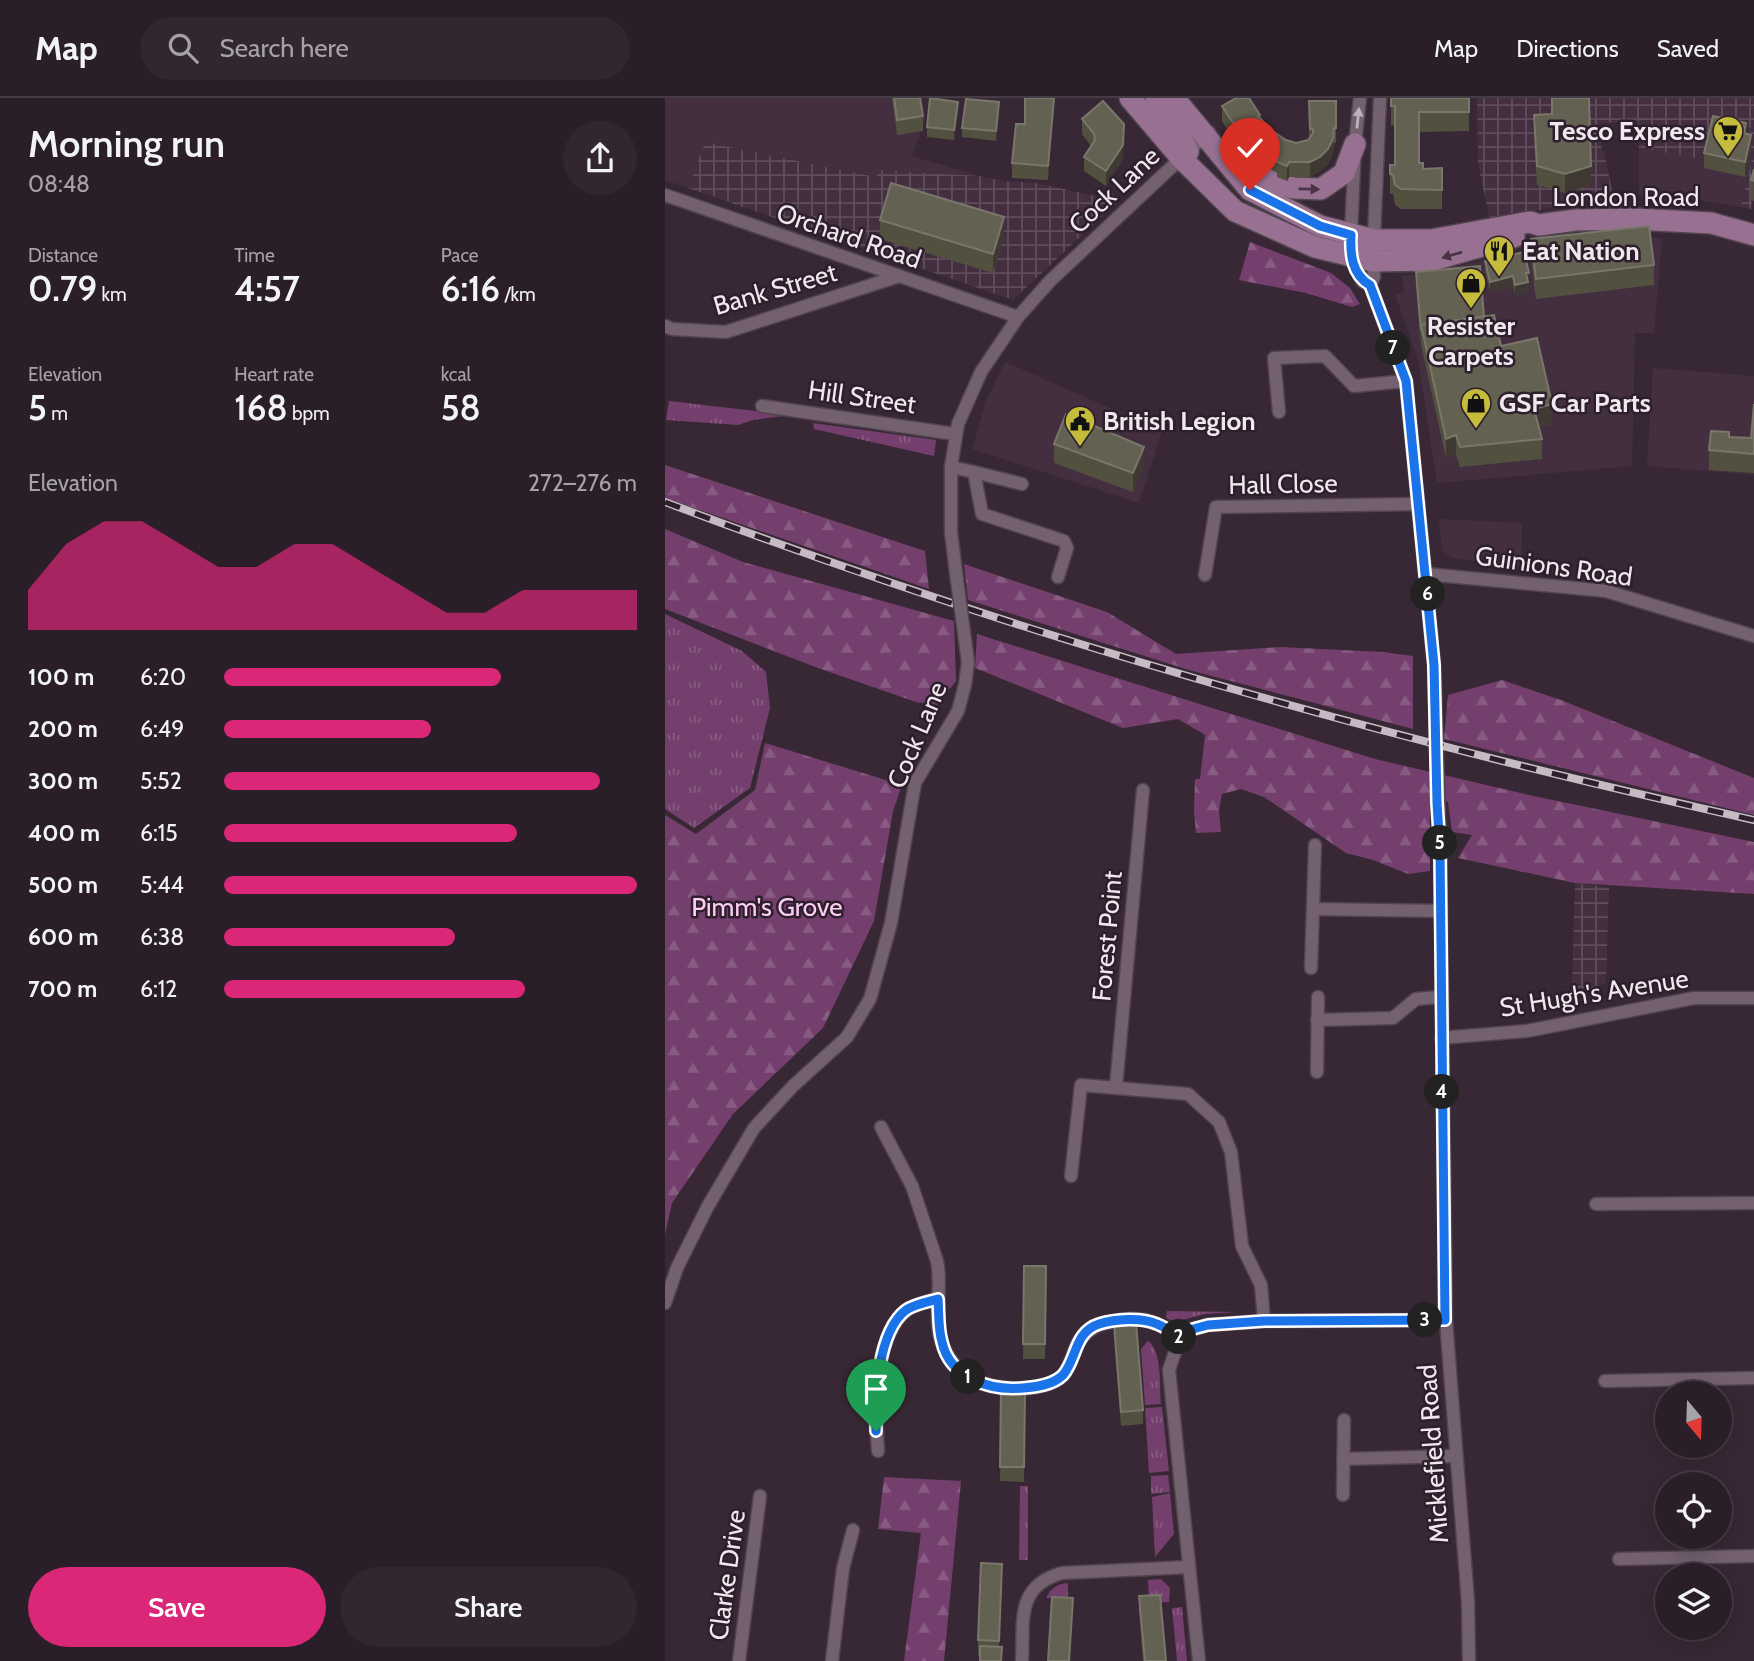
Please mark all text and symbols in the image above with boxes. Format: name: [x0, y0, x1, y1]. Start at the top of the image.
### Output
search box: [140, 17, 630, 80]
text: Map: [35, 28, 98, 68]
icon: search: [164, 29, 202, 67]
text: Search here: [220, 32, 349, 64]
text: Map: [1434, 34, 1478, 63]
text: Directions: [1516, 34, 1619, 63]
text: Saved: [1657, 34, 1719, 63]
one-way arrow: [1352, 107, 1363, 129]
supermarket icon: Tesco Express: [1711, 114, 1745, 158]
place label: Tesco Express: [1550, 115, 1705, 147]
pin: [1220, 118, 1280, 190]
text: Morning run: [28, 120, 225, 167]
button: share: [563, 121, 637, 195]
icon: check: [1231, 129, 1269, 167]
street label: Cock Lane: [1062, 140, 1166, 240]
text: 08:48: [28, 170, 90, 198]
street label: London Road: [1552, 181, 1700, 213]
one-way arrow: [1299, 183, 1321, 195]
street label: Orchard Road: [773, 196, 925, 276]
restaurant icon: Eat Nation: [1482, 234, 1516, 278]
place label: Eat Nation: [1522, 235, 1640, 267]
text: Distance: [28, 244, 98, 267]
text: Time: [234, 244, 275, 267]
text: Pace: [441, 244, 479, 267]
one-way arrow: [1441, 250, 1463, 261]
street label: Bank Street: [710, 256, 841, 322]
shop icon: Resister Carpets: [1454, 266, 1488, 310]
text: 0.79: [28, 267, 97, 310]
text: 4:57: [234, 267, 300, 310]
text: 6:16: [441, 267, 500, 310]
text: km: [97, 283, 127, 306]
text: /km: [500, 283, 536, 306]
place label: Resister Carpets: [1427, 310, 1516, 372]
pin: 7: [1375, 330, 1411, 366]
text: 7: [1388, 336, 1397, 359]
text: Elevation: [28, 363, 102, 386]
text: Heart rate: [234, 363, 314, 386]
text: kcal: [441, 363, 471, 386]
street label: Hill Street: [806, 374, 918, 420]
text: 5: [28, 386, 47, 429]
text: 168: [234, 386, 288, 429]
text: 58: [441, 386, 481, 429]
shop icon: GSF Car Parts: [1459, 386, 1493, 430]
place label: GSF Car Parts: [1499, 387, 1651, 419]
text: m: [47, 402, 68, 425]
text: bpm: [288, 402, 330, 425]
public building icon: British Legion: [1063, 404, 1097, 448]
place label: British Legion: [1103, 405, 1256, 437]
street label: Hall Close: [1228, 467, 1338, 501]
text: Elevation: [28, 469, 118, 497]
text: 272–276 m: [528, 469, 637, 497]
street label: Guinions Road: [1473, 539, 1635, 593]
pin: 6: [1411, 576, 1445, 612]
text: 6: [1422, 582, 1433, 605]
text: 100 m: [28, 663, 94, 691]
text: 6:20: [140, 663, 186, 691]
street label: Cock Lane: [880, 677, 954, 793]
text: 200 m: [28, 715, 98, 743]
text: 6:49: [140, 715, 184, 743]
text: 300 m: [28, 767, 98, 795]
text: 5:52: [140, 767, 182, 795]
text: 400 m: [28, 819, 100, 847]
text: 6:15: [140, 819, 178, 847]
pin: 5: [1423, 826, 1457, 860]
text: 5: [1434, 831, 1445, 854]
street label: Forest Point: [1085, 869, 1129, 1003]
text: 500 m: [28, 871, 98, 899]
text: 5:44: [140, 871, 184, 899]
park label: Pimm's Grove: [691, 891, 843, 923]
text: 600 m: [28, 923, 99, 951]
text: 6:38: [140, 923, 184, 951]
street label: St Hugh's Avenue: [1497, 962, 1691, 1024]
text: 700 m: [28, 975, 97, 1003]
text: 6:12: [140, 975, 177, 1003]
pin: 4: [1425, 1074, 1459, 1110]
text: 4: [1436, 1080, 1447, 1103]
pin: 3: [1407, 1302, 1443, 1338]
text: 3: [1419, 1308, 1430, 1331]
pin: 2: [1161, 1320, 1197, 1354]
text: 2: [1173, 1325, 1184, 1348]
pin: [846, 1359, 906, 1431]
pin: 1: [951, 1360, 985, 1394]
street label: Micklefield Road: [1411, 1363, 1455, 1545]
text: 1: [964, 1365, 971, 1388]
icon: arrive: [857, 1370, 895, 1408]
north arrow: [1655, 1381, 1733, 1458]
map controls: [1655, 1381, 1732, 1640]
button: locate: [1655, 1472, 1732, 1549]
street label: Clarke Drive: [702, 1508, 752, 1642]
button: layers: [1655, 1563, 1732, 1640]
button: Save: [28, 1567, 326, 1647]
button: Share: [340, 1567, 637, 1647]

